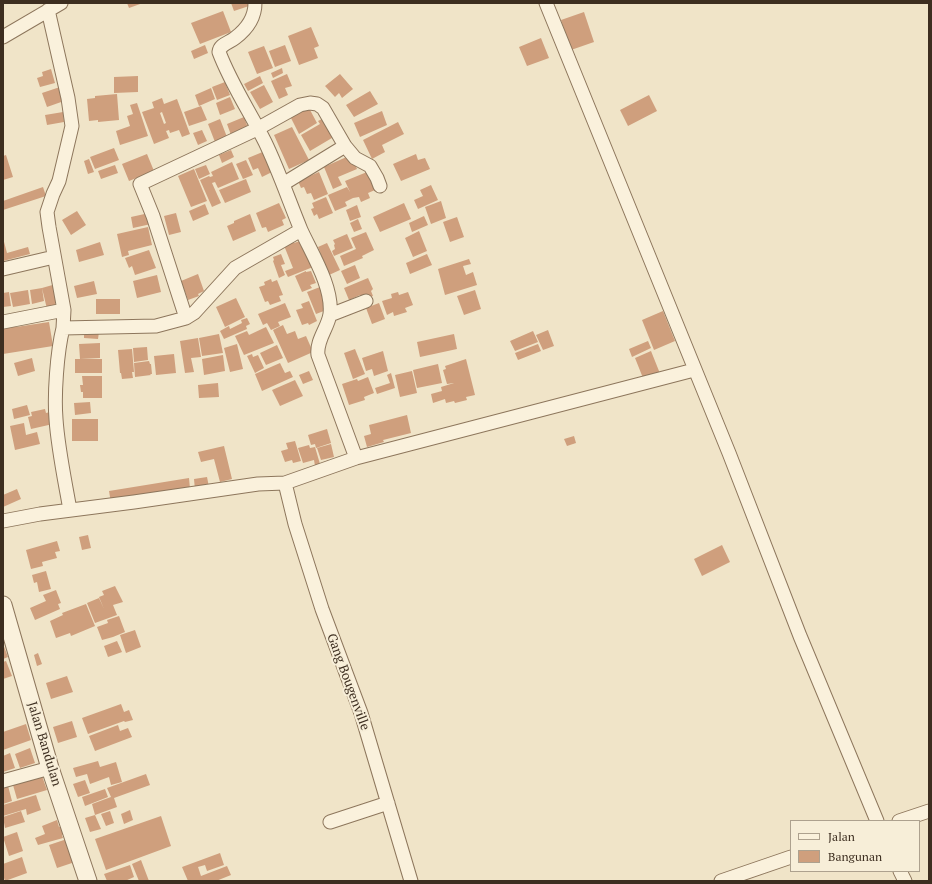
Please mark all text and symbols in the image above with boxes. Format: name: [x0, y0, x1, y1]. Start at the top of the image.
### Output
street label: Gang Bougenville: [323, 631, 373, 733]
street label: Jalan Bandulan: [24, 700, 64, 788]
legend: [790, 820, 920, 872]
text: Jalan: [828, 829, 855, 844]
text: Bangunan: [828, 849, 882, 864]

